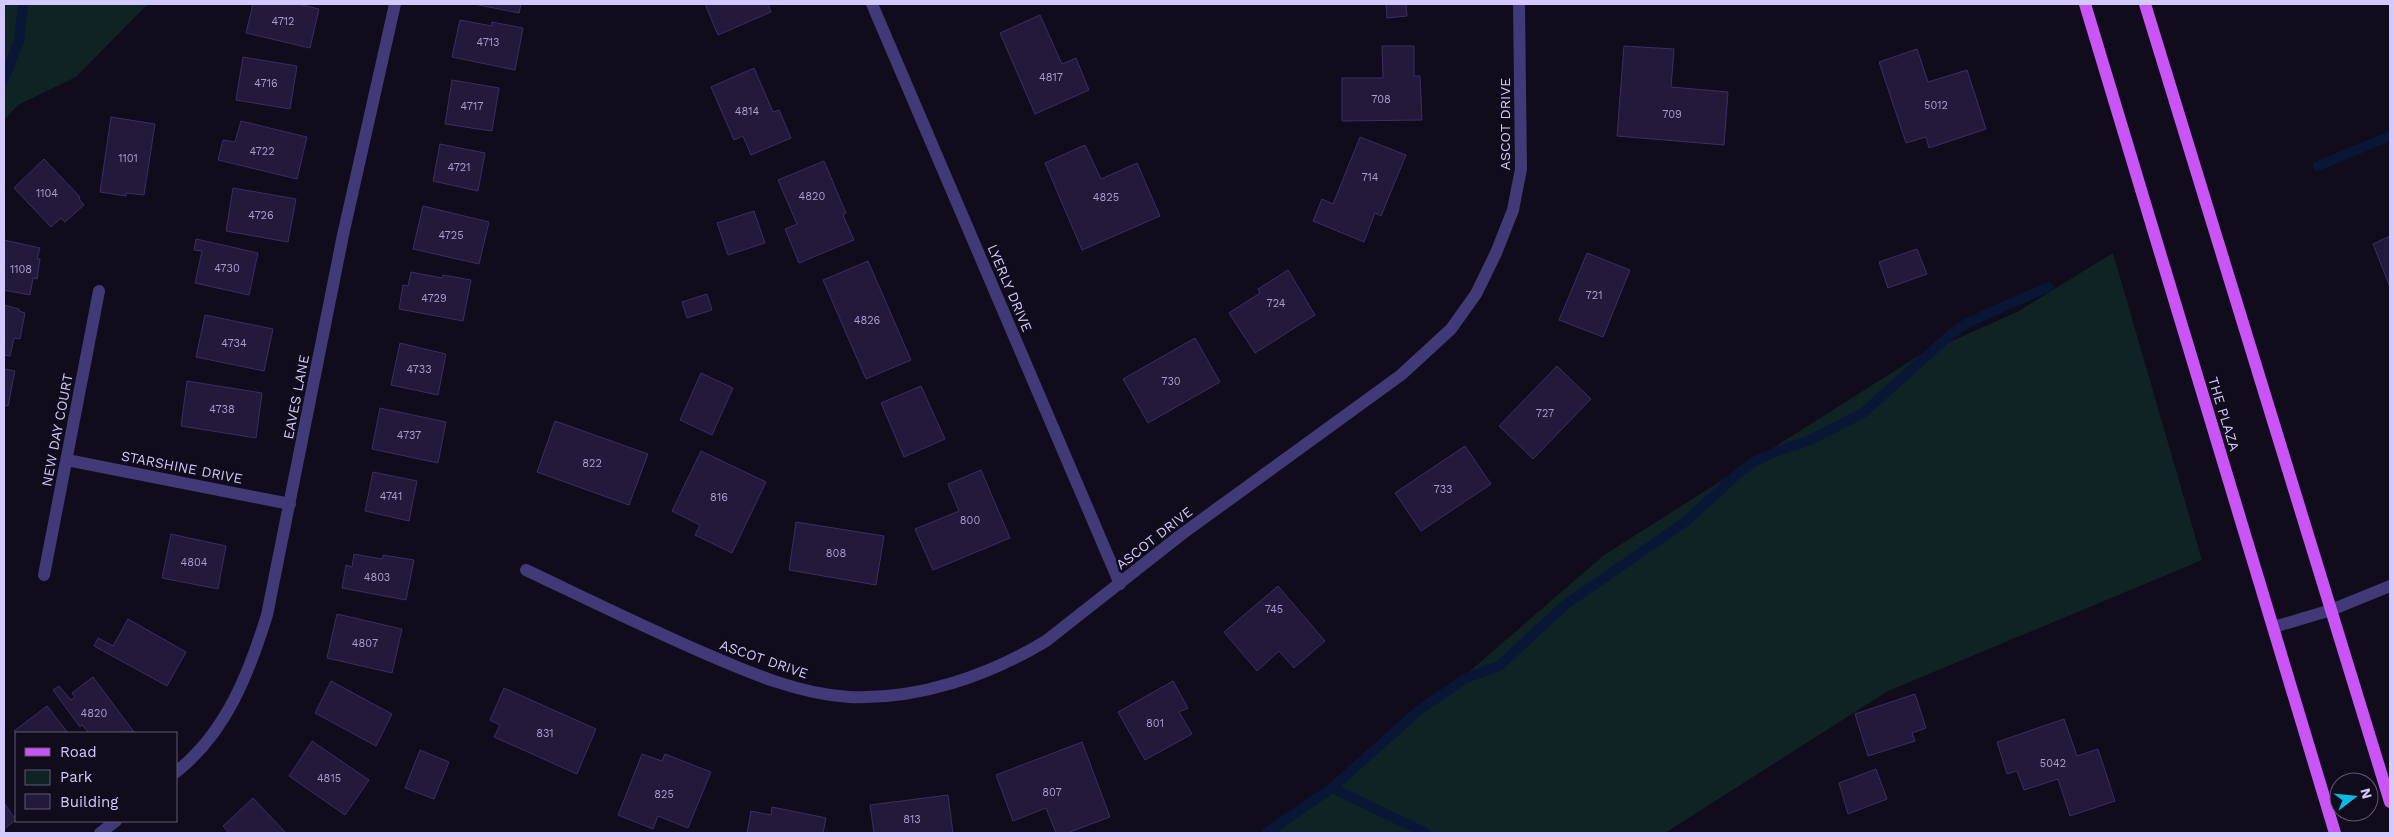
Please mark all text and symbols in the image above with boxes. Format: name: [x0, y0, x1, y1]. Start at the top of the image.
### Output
house number: 4712: [271, 15, 295, 28]
house number: 4713: [476, 36, 500, 49]
house number: 4817: [1039, 71, 1063, 84]
house number: 4716: [254, 77, 278, 90]
street label: ASCOT DRIVE: [1497, 78, 1513, 170]
house number: 708: [1371, 93, 1391, 106]
house number: 5012: [1924, 99, 1948, 112]
house number: 4717: [461, 100, 483, 113]
house number: 4814: [735, 105, 760, 118]
house number: 709: [1662, 108, 1682, 121]
house number: 4722: [249, 145, 275, 158]
house number: 1101: [118, 152, 138, 165]
house number: 4721: [447, 161, 471, 174]
house number: 714: [1361, 171, 1379, 184]
house number: 1104: [36, 187, 58, 200]
house number: 4820: [799, 190, 826, 203]
house number: 4825: [1093, 191, 1119, 204]
house number: 4726: [248, 209, 274, 222]
house number: 4725: [438, 229, 464, 242]
street label: LYERLY DRIVE: [984, 242, 1036, 334]
house number: 4730: [214, 262, 240, 275]
house number: 1108: [10, 263, 32, 276]
house number: 721: [1586, 289, 1602, 302]
house number: 4729: [421, 292, 447, 305]
house number: 724: [1267, 297, 1286, 310]
house number: 4826: [854, 314, 881, 327]
house number: 4734: [221, 337, 247, 350]
street label: EAVES LANE: [280, 353, 312, 441]
house number: 4733: [406, 363, 432, 376]
street label: NEW DAY COURT: [38, 372, 76, 488]
house number: 730: [1161, 375, 1181, 388]
street label: THE PLAZA: [2205, 375, 2243, 453]
house number: 4738: [209, 403, 235, 416]
house number: 727: [1536, 407, 1554, 420]
house number: 4737: [397, 429, 421, 442]
street label: STARSHINE DRIVE: [120, 447, 244, 487]
house number: 822: [582, 457, 602, 470]
house number: 733: [1434, 483, 1453, 496]
house number: 4741: [380, 490, 402, 503]
house number: 816: [710, 491, 728, 504]
street label: ASCOT DRIVE: [1113, 503, 1195, 573]
house number: 800: [960, 514, 980, 527]
house number: 808: [826, 547, 846, 560]
house number: 4804: [180, 556, 208, 569]
house number: 4803: [364, 571, 390, 584]
house number: 745: [1265, 603, 1283, 616]
street label: ASCOT DRIVE: [718, 636, 810, 682]
house number: 4807: [352, 637, 378, 650]
house number: 4820: [81, 707, 108, 720]
house number: 801: [1146, 717, 1164, 730]
house number: 831: [536, 727, 554, 740]
legend: [15, 732, 178, 822]
text: Road: [60, 743, 97, 761]
house number: 5042: [2040, 757, 2066, 770]
text: Park: [60, 768, 93, 786]
house number: 4815: [317, 772, 341, 785]
north arrow: [2329, 772, 2379, 822]
house number: 807: [1042, 786, 1062, 799]
text: N: [2357, 786, 2376, 801]
house number: 825: [654, 788, 674, 801]
text: Building: [60, 793, 118, 811]
house number: 813: [903, 813, 921, 826]

